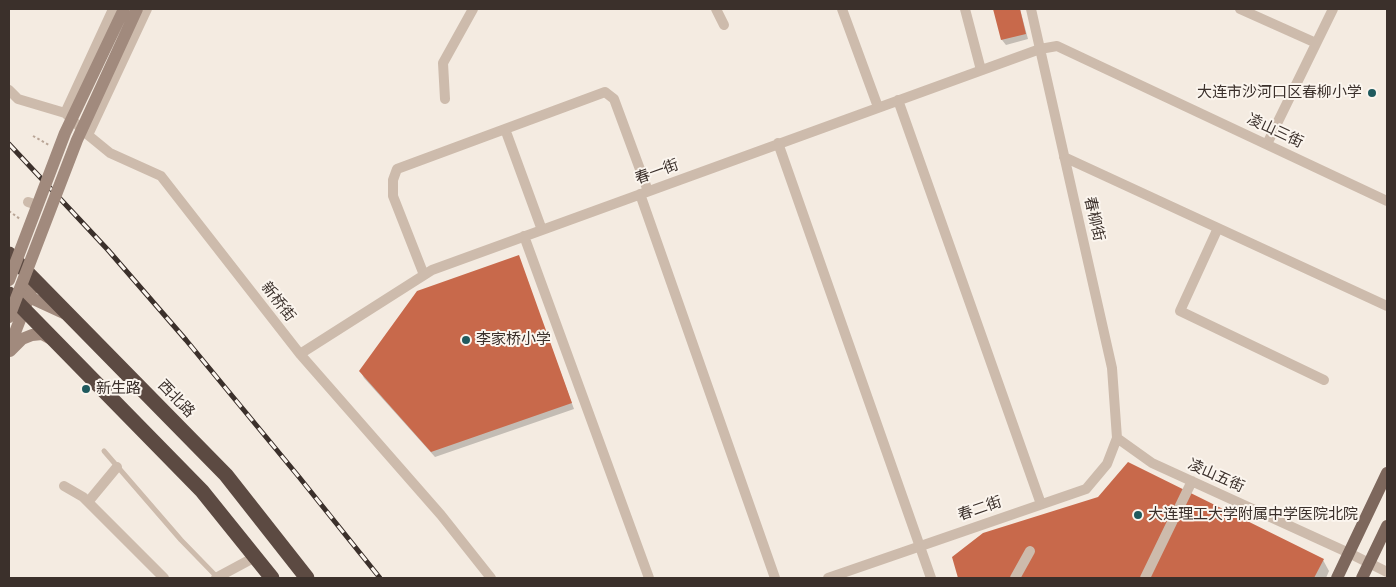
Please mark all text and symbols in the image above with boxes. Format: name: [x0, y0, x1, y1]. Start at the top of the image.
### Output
place label: 大连市沙河口区春柳小学: [1197, 84, 1362, 102]
marker: 大连市沙河口区春柳小学: [1366, 87, 1378, 99]
street label: 凌山三街: [1244, 110, 1306, 152]
street label: 春一街: [633, 156, 681, 188]
street label: 春柳街: [1080, 195, 1108, 243]
street label: 新桥街: [257, 279, 299, 325]
place label: 李家桥小学: [476, 331, 551, 349]
marker: 李家桥小学: [460, 334, 472, 346]
street label: 西北路: [154, 377, 198, 421]
place label: 新生路: [96, 380, 141, 398]
marker: 新生路: [80, 383, 92, 395]
street label: 凌山五街: [1185, 456, 1247, 496]
street label: 春二街: [956, 493, 1004, 525]
place label: 大连理工大学附属中学医院北院: [1148, 506, 1358, 524]
marker: 大连理工大学附属中学医院北院: [1132, 509, 1144, 521]

